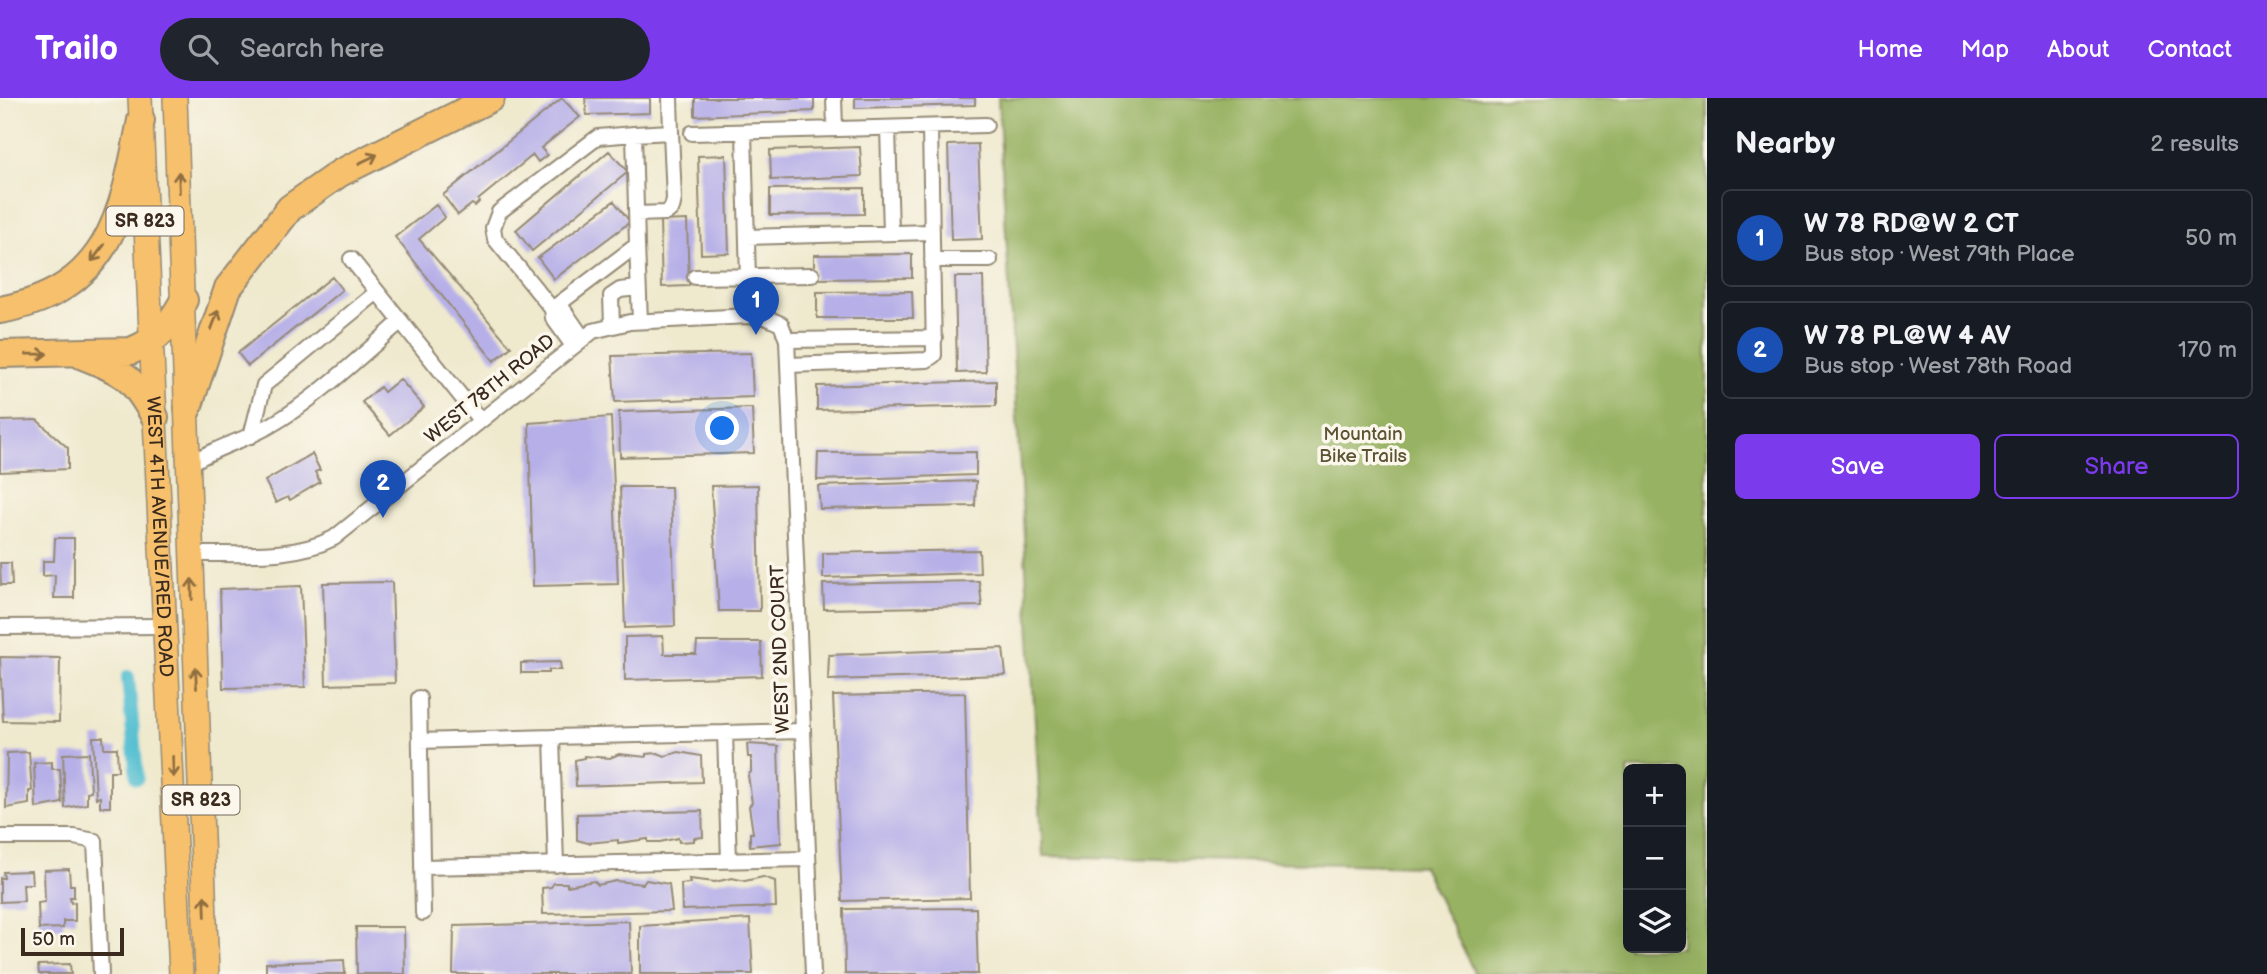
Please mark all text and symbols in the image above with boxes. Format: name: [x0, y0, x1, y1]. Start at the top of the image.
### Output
search box: [160, 18, 650, 81]
text: Trailo: [35, 29, 118, 69]
icon: search: [184, 30, 222, 68]
text: Search here: [240, 34, 384, 65]
text: Home: [1858, 35, 1923, 64]
text: Map: [1961, 35, 2009, 64]
text: About: [2047, 35, 2109, 64]
text: Contact: [2147, 35, 2232, 64]
text: Nearby: [1735, 126, 1835, 162]
text: 2 results: [2150, 130, 2239, 158]
one-way arrow: [357, 152, 378, 166]
one-way arrow: [173, 171, 186, 194]
road number: SR 823: [106, 207, 184, 236]
text: W 78 RD@W 2 CT: [1804, 209, 2019, 240]
text: 1: [1755, 224, 1765, 252]
text: 50 m: [2185, 224, 2237, 252]
text: Bus stop · West 79th Place: [1804, 240, 2075, 268]
one-way arrow: [91, 243, 106, 262]
pin: 1: [733, 277, 779, 335]
one-way arrow: [210, 310, 223, 331]
text: W 78 PL@W 4 AV: [1804, 321, 2011, 352]
street label: WEST 78TH ROAD: [420, 330, 560, 449]
text: 2: [1753, 336, 1767, 364]
text: 170 m: [2178, 336, 2237, 364]
one-way arrow: [26, 347, 49, 360]
text: Bus stop · West 78th Road: [1804, 352, 2072, 380]
street label: WEST 4TH AVENUE/RED ROAD: [141, 396, 177, 678]
your location: [705, 411, 739, 445]
park label: Mountain Bike Trails: [1319, 423, 1407, 468]
button: Save: [1735, 434, 1980, 499]
button: Share: [1994, 434, 2239, 499]
pin: 2: [360, 460, 406, 518]
street label: WEST 2ND COURT: [766, 564, 795, 734]
one-way arrow: [185, 578, 199, 601]
one-way arrow: [189, 667, 202, 690]
one-way arrow: [166, 756, 179, 779]
map controls: [1623, 764, 1686, 953]
button: +: [1623, 764, 1686, 827]
road number: SR 823: [162, 786, 240, 814]
button: −: [1623, 827, 1686, 890]
button: layers: [1623, 890, 1686, 953]
one-way arrow: [198, 895, 211, 918]
scale bar: [21, 925, 124, 957]
text: 50 m: [32, 928, 75, 951]

